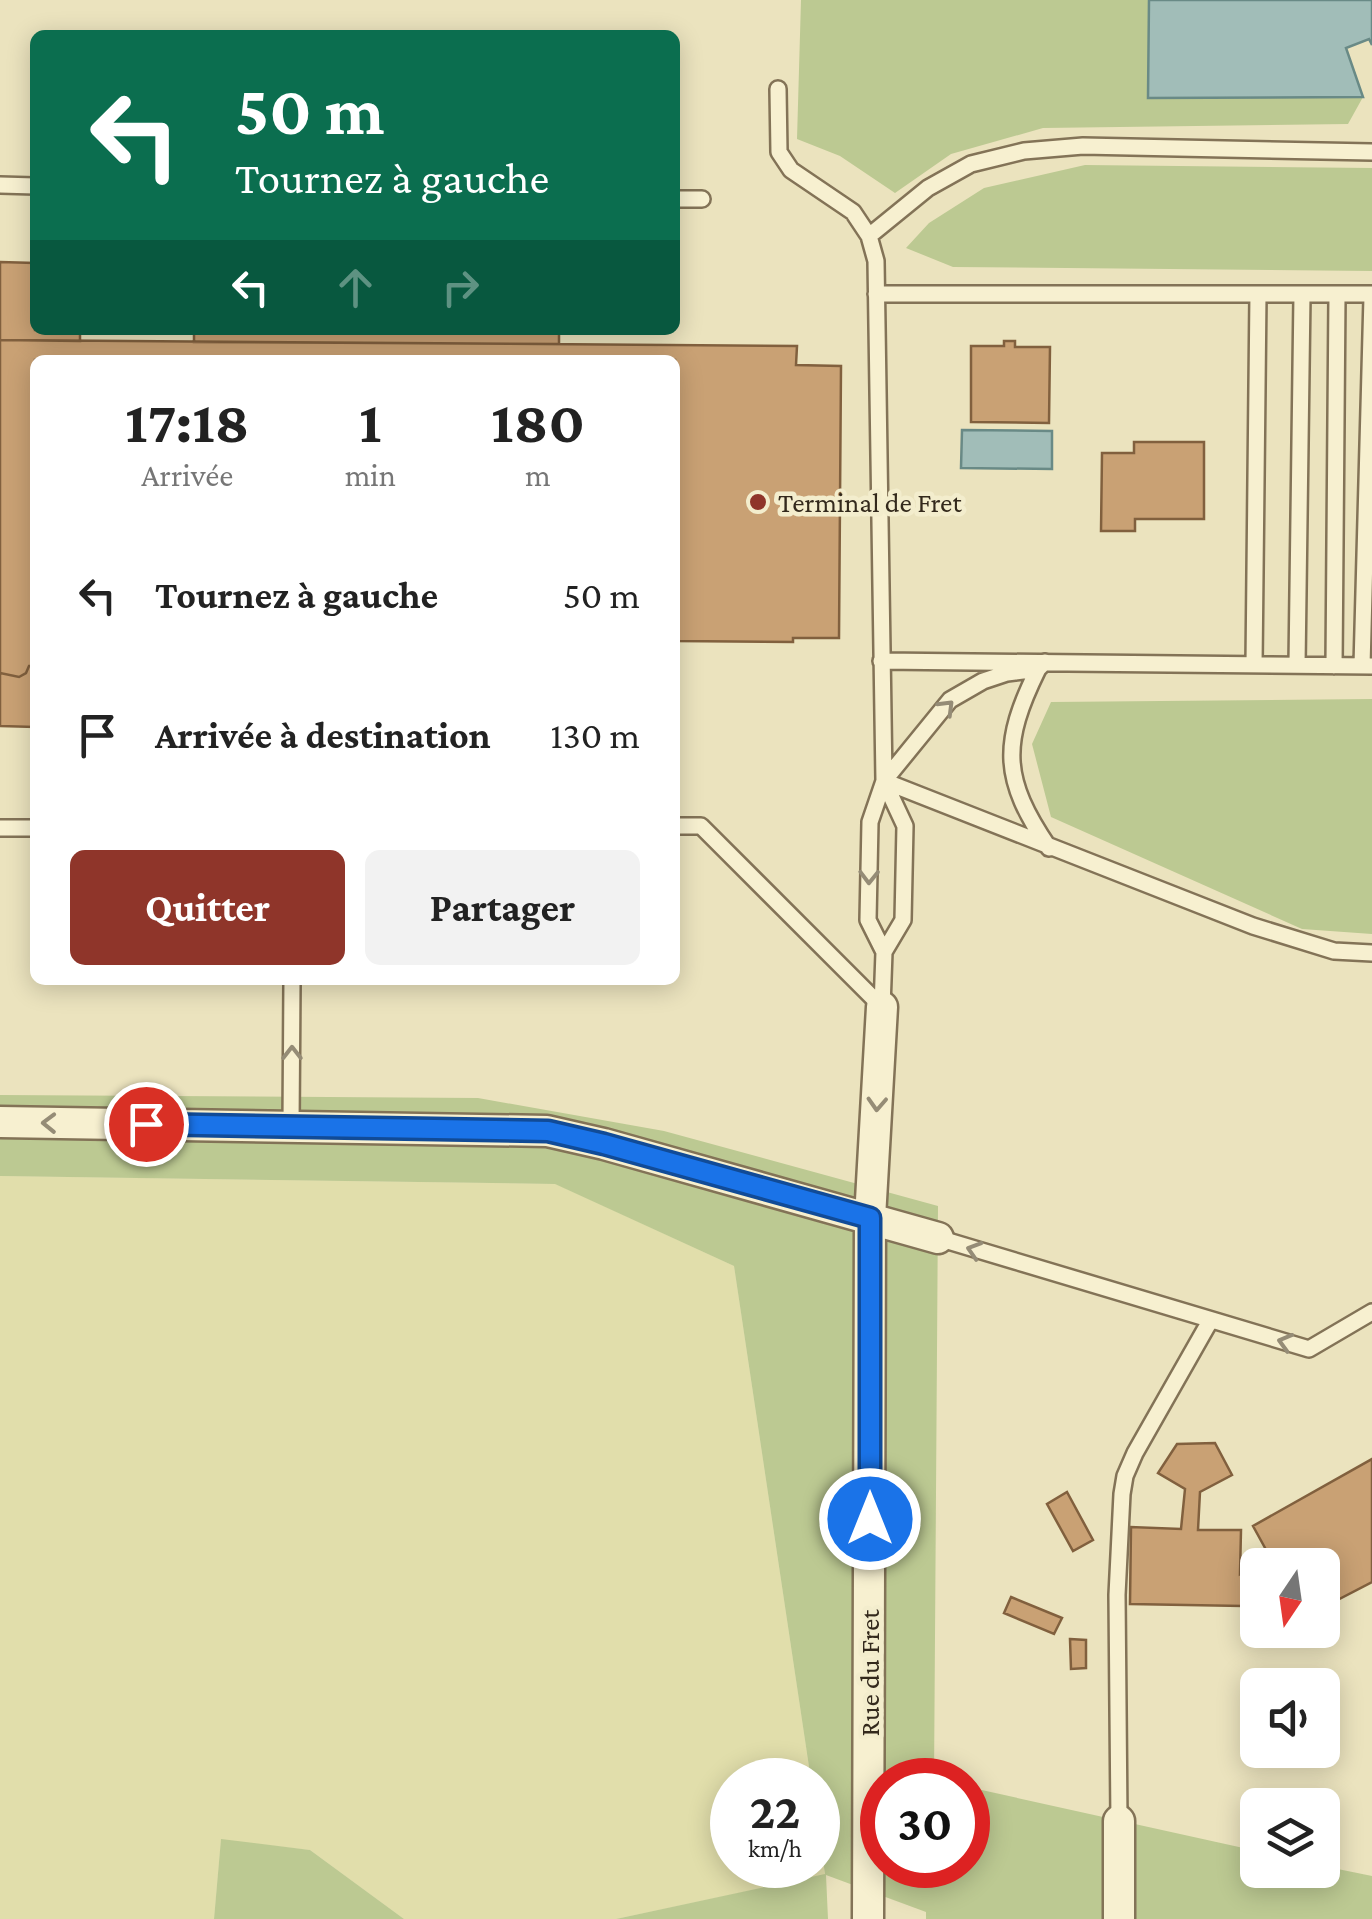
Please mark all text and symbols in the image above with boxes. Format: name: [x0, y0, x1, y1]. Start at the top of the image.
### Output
icon: left: [70, 70, 200, 200]
text: 50 m: [235, 71, 385, 149]
text: Tournez à gauche: [235, 153, 549, 203]
icon: left: [223, 260, 278, 315]
icon: ahead: [328, 260, 383, 315]
icon: right: [433, 260, 488, 315]
text: 17:18: [125, 388, 250, 455]
text: 1: [359, 388, 382, 455]
text: 180: [491, 388, 585, 455]
text: Arrivée: [141, 457, 233, 493]
text: min: [345, 457, 396, 493]
text: m: [525, 457, 551, 493]
place label: Terminal de Fret: [778, 487, 962, 518]
marker: Terminal de Fret: [747, 491, 769, 513]
icon: left: [70, 568, 125, 623]
text: Tournez à gauche: [155, 574, 438, 616]
text: 50 m: [563, 574, 640, 616]
one-way arrow: [935, 701, 953, 719]
icon: arrive: [70, 708, 125, 763]
text: Arrivée à destination: [155, 714, 491, 756]
text: 130 m: [550, 714, 640, 756]
button: Quitter: [70, 850, 345, 965]
button: Partager: [365, 850, 640, 965]
one-way arrow: [859, 869, 880, 885]
one-way arrow: [281, 1045, 303, 1060]
pin: [104, 1082, 189, 1167]
icon: arrive: [119, 1097, 174, 1152]
one-way arrow: [866, 1097, 888, 1113]
one-way arrow: [40, 1112, 56, 1134]
one-way arrow: [966, 1241, 983, 1262]
one-way arrow: [1278, 1333, 1295, 1354]
position arrow: [818, 1467, 922, 1571]
north arrow: [1240, 1548, 1340, 1648]
map controls: [1240, 1548, 1340, 1888]
street label: Rue du Fret: [854, 1609, 885, 1736]
button: sound: [1240, 1668, 1340, 1768]
speed limit sign: 30: [860, 1758, 990, 1888]
text: 22: [750, 1783, 800, 1839]
button: layers: [1240, 1788, 1340, 1888]
text: km/h: [748, 1835, 802, 1862]

